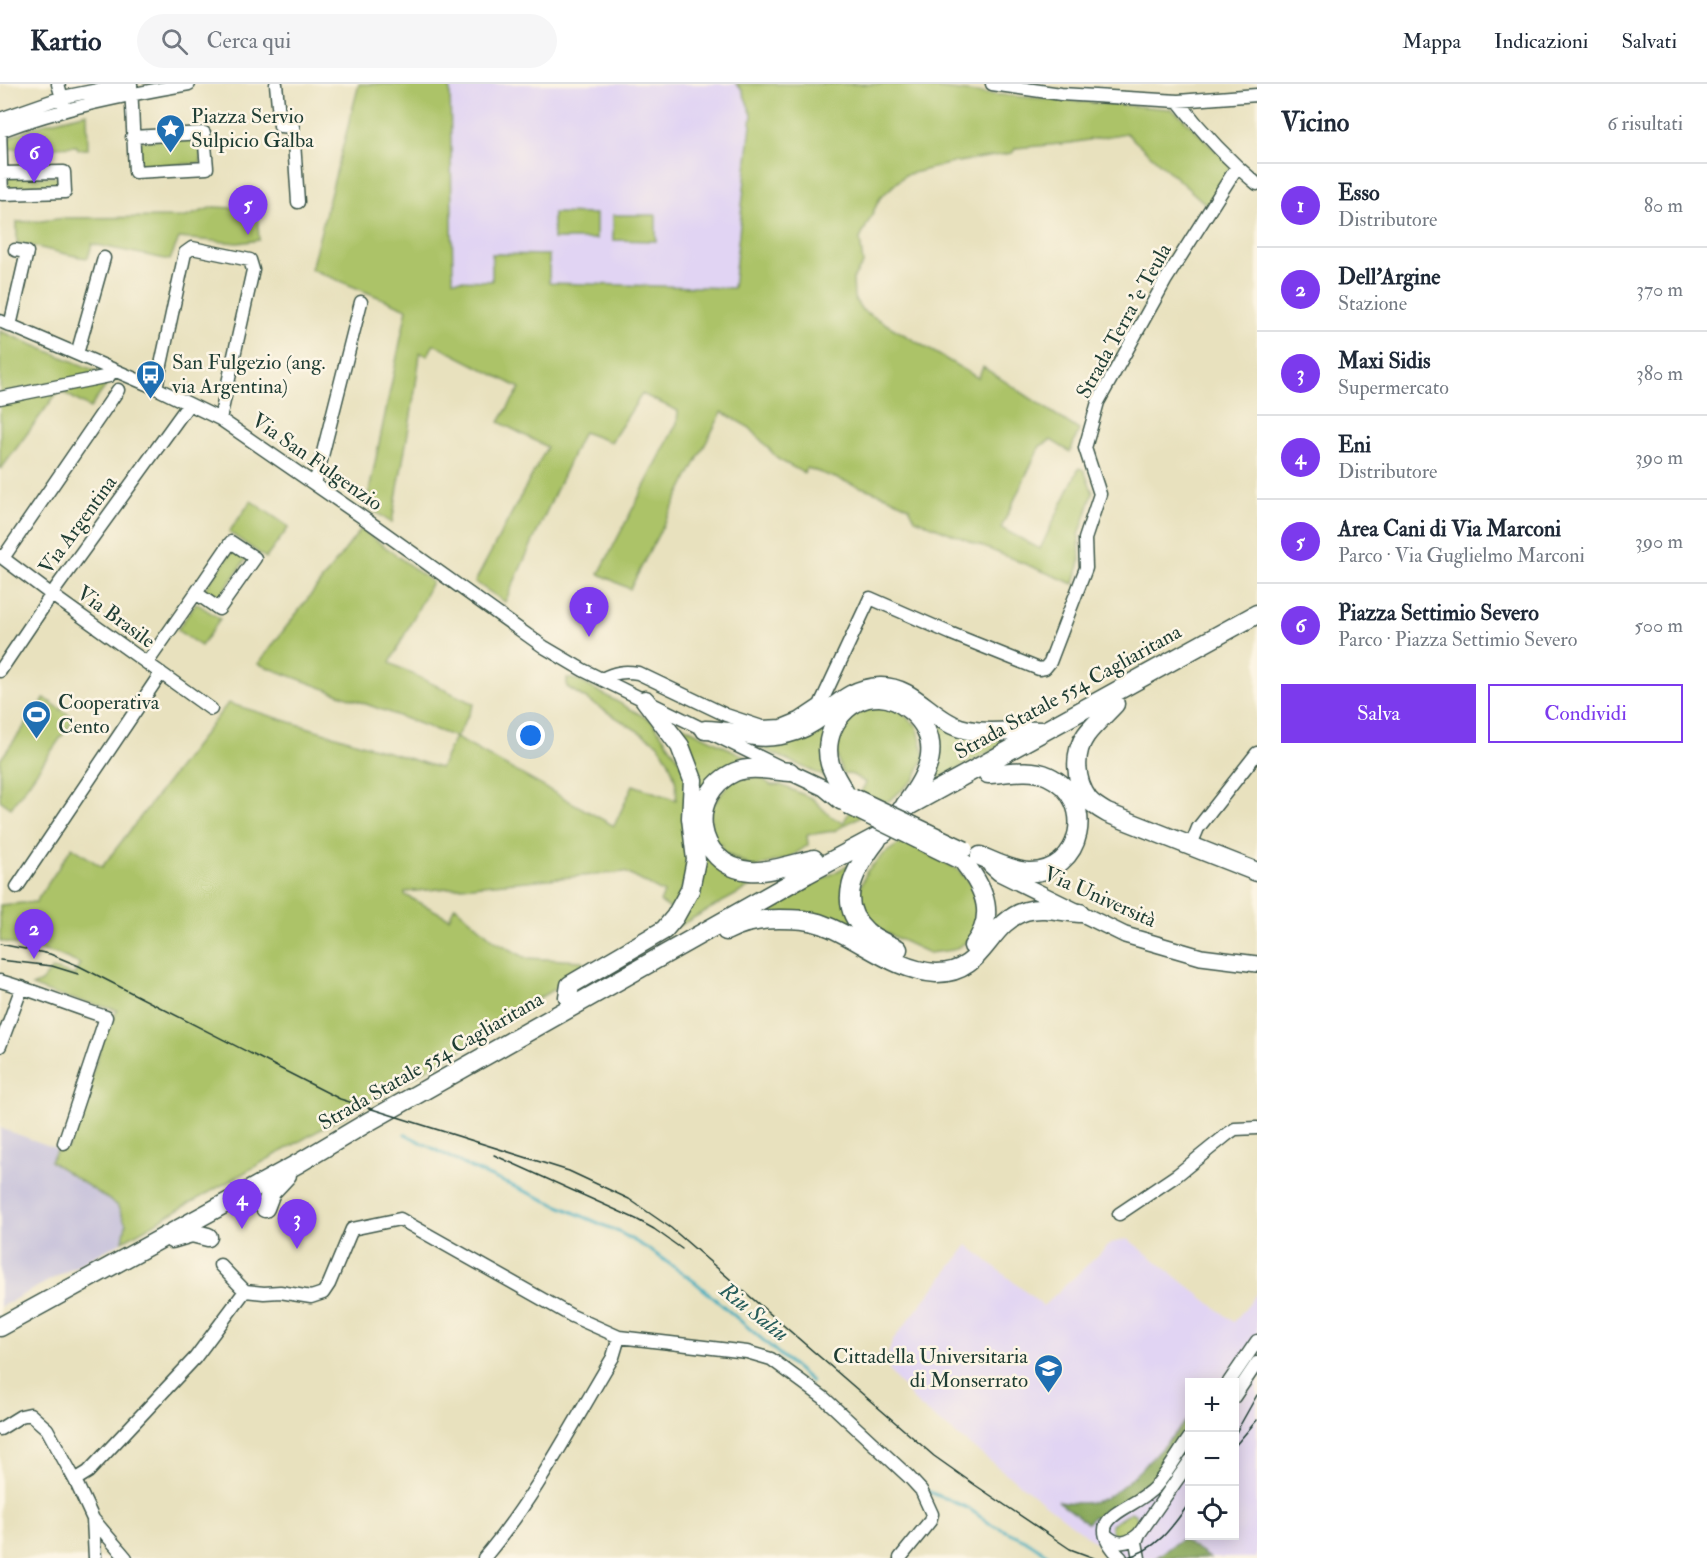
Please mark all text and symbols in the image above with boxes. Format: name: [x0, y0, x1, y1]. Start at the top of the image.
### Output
search box: [137, 14, 557, 68]
text: Kartio: [30, 24, 101, 59]
icon: search: [158, 25, 191, 58]
text: Cerca qui: [206, 27, 291, 55]
text: Mappa: [1402, 28, 1461, 55]
text: Indicazioni: [1494, 28, 1588, 55]
text: Salvati: [1621, 28, 1677, 55]
place label: Piazza Servio Sulpicio Galba: [191, 103, 314, 154]
text: Vicino: [1281, 107, 1349, 139]
text: 6 risultati: [1607, 111, 1683, 136]
place icon: Piazza Servio Sulpicio Galba: [154, 112, 186, 154]
pin: 6: [15, 134, 54, 183]
text: Esso: [1338, 179, 1380, 207]
pin: 5: [228, 186, 268, 235]
text: 1: [1297, 193, 1304, 218]
text: 80 m: [1644, 193, 1683, 218]
text: Distributore: [1338, 207, 1437, 232]
street label: Strada Terra 'e Teula: [1070, 238, 1178, 403]
text: Dell'Argine: [1338, 263, 1441, 291]
text: 2: [1295, 277, 1306, 302]
text: 370 m: [1636, 277, 1683, 302]
text: Stazione: [1338, 291, 1407, 316]
text: Maxi Sidis: [1338, 347, 1431, 375]
place label: San Fulgezio (ang. via Argentina): [171, 349, 325, 400]
bus stop icon: San Fulgezio (ang. via Argentina): [135, 358, 167, 400]
text: 3: [1297, 361, 1304, 386]
text: 380 m: [1636, 361, 1683, 386]
text: Supermercato: [1338, 375, 1449, 400]
street label: Via San Fulgenzio: [246, 407, 388, 517]
text: Eni: [1338, 431, 1371, 459]
text: 4: [1295, 445, 1306, 470]
text: 390 m: [1635, 445, 1683, 470]
text: Distributore: [1338, 459, 1437, 484]
street label: Via Argentina: [33, 470, 123, 580]
text: Area Cani di Via Marconi: [1338, 515, 1561, 543]
text: 5: [1296, 529, 1305, 554]
text: 390 m: [1635, 529, 1683, 554]
text: Parco · Via Guglielmo Marconi: [1338, 543, 1585, 568]
street label: Via Brasile: [72, 580, 161, 655]
pin: 1: [570, 588, 608, 637]
text: Piazza Settimio Severo: [1338, 599, 1539, 627]
text: 6: [1295, 613, 1306, 638]
text: 500 m: [1634, 613, 1683, 638]
street label: Strada Statale 554 Cagliaritana: [950, 618, 1186, 766]
text: Parco · Piazza Settimio Severo: [1338, 627, 1577, 652]
button: Salva: [1281, 684, 1476, 743]
button: Condividi: [1488, 684, 1683, 743]
place label: Cooperativa Cento: [58, 689, 160, 740]
sports icon: Cooperativa Cento: [21, 698, 53, 740]
your location: [516, 721, 545, 750]
street label: Via Università: [1040, 860, 1161, 934]
pin: 2: [15, 910, 54, 959]
street label: Strada Statale 554 Cagliaritana: [314, 985, 549, 1136]
pin: 4: [222, 1180, 262, 1229]
pin: 3: [278, 1200, 316, 1249]
water label: Riu Saliu: [713, 1276, 794, 1348]
place label: Cittadella Universitaria di Monserrato: [833, 1343, 1028, 1394]
school or university icon: Cittadella Universitaria di Monserrato: [1033, 1352, 1065, 1394]
map controls: [1185, 1378, 1239, 1540]
button: +: [1185, 1378, 1239, 1432]
button: −: [1185, 1432, 1239, 1486]
button: locate: [1185, 1486, 1239, 1540]

